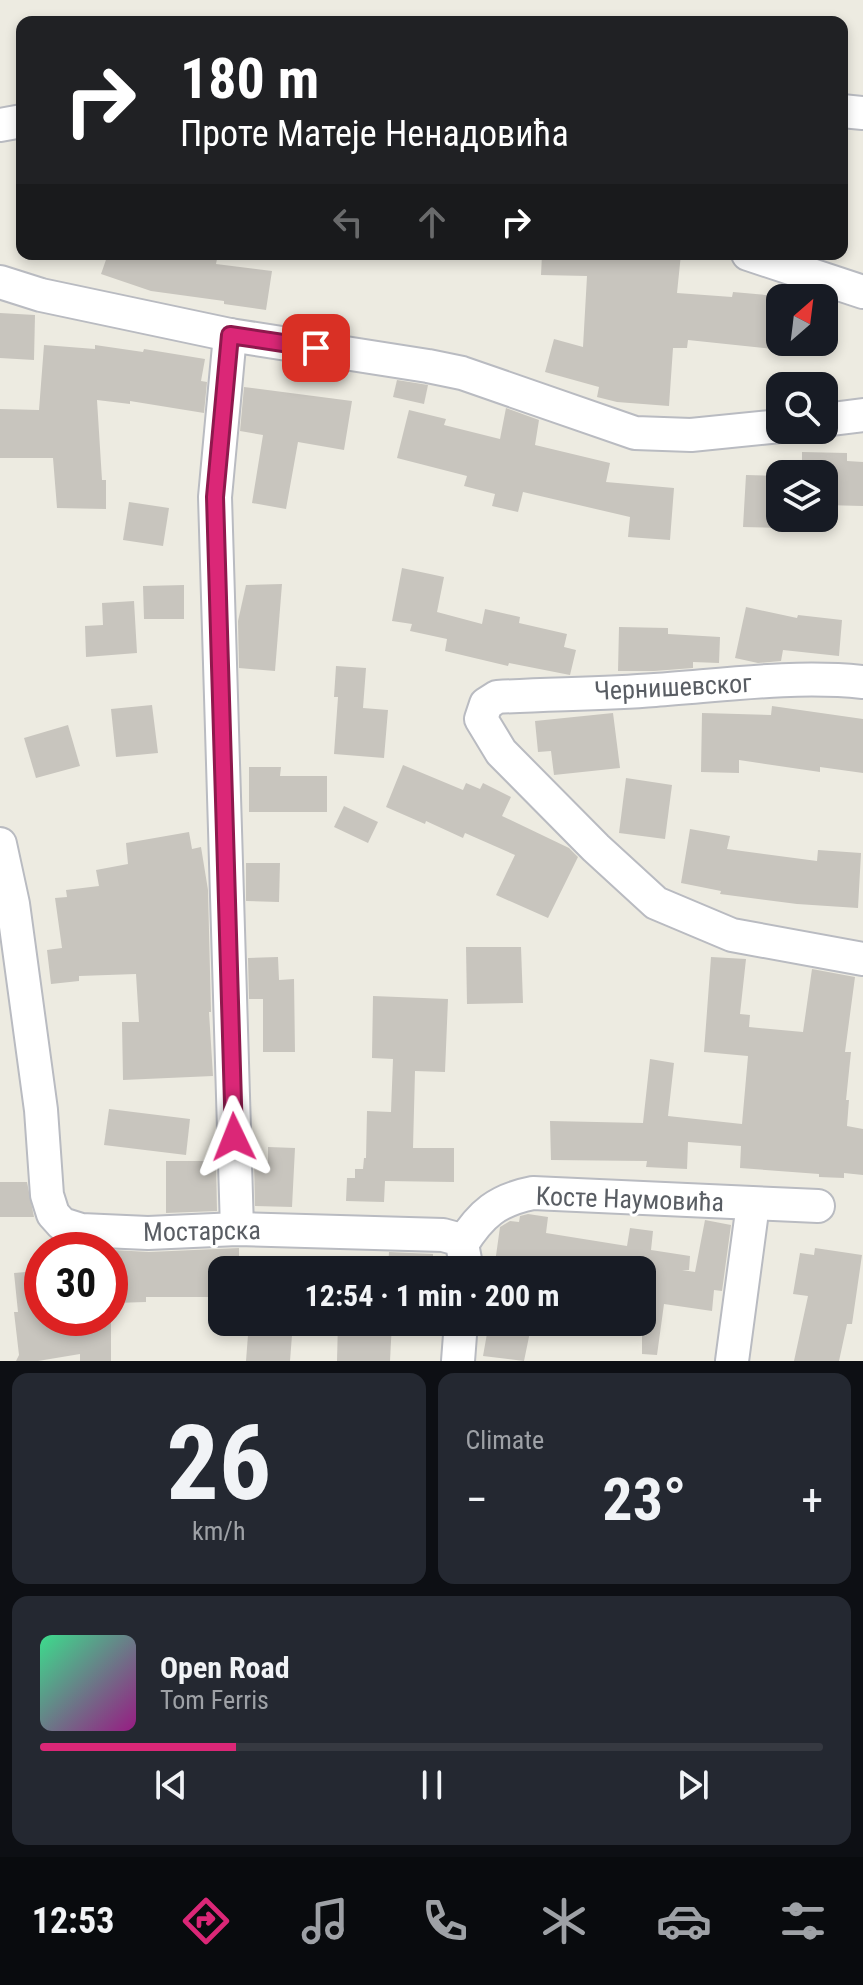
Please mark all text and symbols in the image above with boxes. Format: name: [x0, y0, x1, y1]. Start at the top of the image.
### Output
text: 180 m: [180, 46, 319, 112]
icon: right: [48, 48, 152, 152]
text: Проте Матеје Ненадовића: [180, 113, 569, 155]
icon: left: [326, 200, 370, 244]
icon: ahead: [410, 200, 454, 244]
icon: right: [494, 200, 538, 244]
north arrow: [766, 284, 838, 356]
map controls: [766, 284, 838, 532]
pin: [282, 314, 350, 382]
icon: arrive: [294, 326, 338, 370]
button: search: [766, 372, 838, 444]
button: layers: [766, 460, 838, 532]
street label: Чернишевског: [594, 668, 753, 706]
position arrow: [192, 1095, 276, 1179]
street label: Косте Наумовића: [535, 1181, 725, 1217]
street label: Мостарска: [143, 1215, 261, 1247]
speed limit sign: 30: [24, 1232, 128, 1336]
text: 12:54 · 1 min · 200 m: [305, 1278, 559, 1313]
text: 26: [166, 1403, 271, 1524]
text: Climate: [466, 1425, 544, 1455]
text: 23°: [602, 1464, 686, 1535]
text: −: [466, 1474, 488, 1526]
text: +: [801, 1474, 823, 1526]
text: km/h: [192, 1516, 246, 1546]
text: Open Road: [160, 1650, 290, 1685]
text: Tom Ferris: [160, 1685, 269, 1715]
icon: previous: [149, 1763, 193, 1807]
icon: pause: [410, 1763, 454, 1807]
icon: next: [671, 1763, 715, 1807]
icon: directions: [178, 1893, 234, 1949]
icon: music: [297, 1893, 353, 1949]
icon: phone: [417, 1893, 473, 1949]
icon: climate: [536, 1893, 592, 1949]
icon: car: [656, 1893, 712, 1949]
icon: filters: [775, 1893, 831, 1949]
text: 12:53: [32, 1900, 114, 1942]

